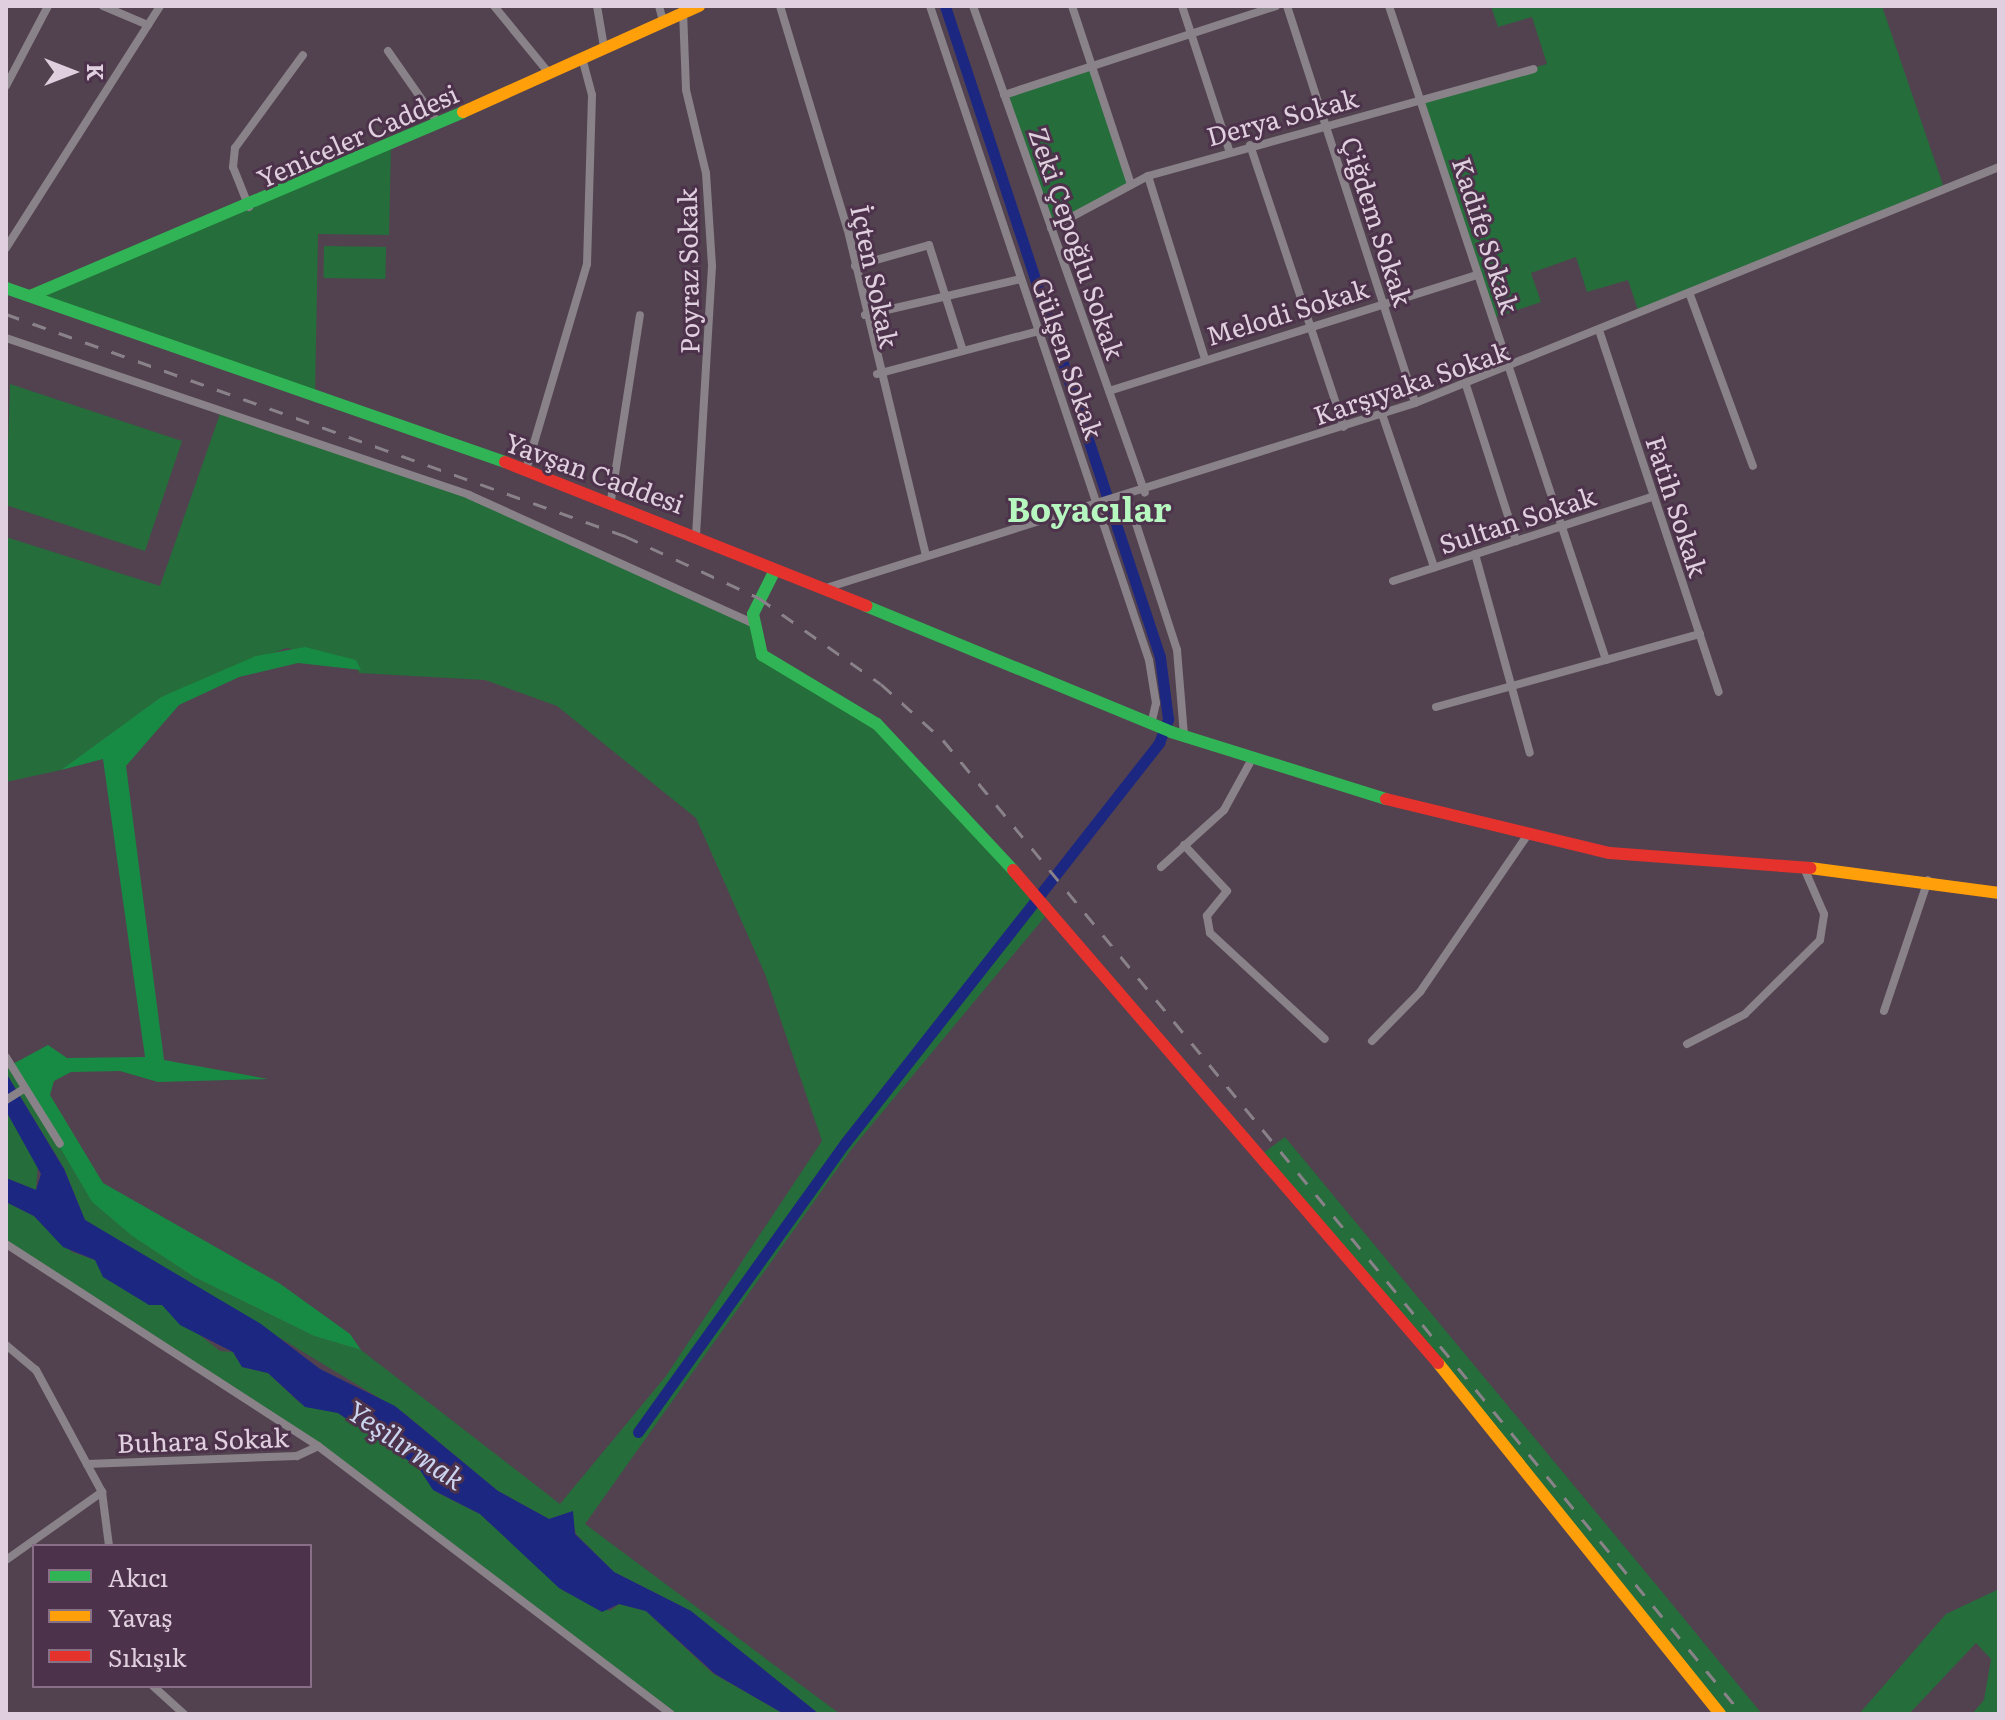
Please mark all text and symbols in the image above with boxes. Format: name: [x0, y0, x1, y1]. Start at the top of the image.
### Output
north arrow: [32, 32, 112, 112]
text: K: [80, 63, 113, 81]
street label: Yeniceler Caddesi: [252, 77, 462, 193]
street label: Derya Sokak: [1203, 81, 1361, 151]
street label: Zeki Çepoğlu Sokak: [1024, 123, 1132, 363]
street label: Çiğdem Sokak: [1336, 132, 1420, 310]
street label: Kadife Sokak: [1447, 153, 1527, 317]
street label: Poyraz Sokak: [670, 188, 704, 354]
street label: İçten Sokak: [846, 202, 906, 350]
street label: Melodi Sokak: [1202, 271, 1372, 351]
street label: Gülşen Sokak: [1027, 273, 1111, 443]
street label: Karşıyaka Sokak: [1309, 334, 1513, 430]
street label: Yavşan Caddesi: [501, 425, 689, 519]
street label: Fatih Sokak: [1641, 432, 1715, 580]
street label: Sultan Sokak: [1435, 479, 1599, 559]
district label: Boyacılar: [1007, 488, 1171, 528]
water label: Yeşilırmak: [342, 1392, 472, 1496]
street label: Buhara Sokak: [116, 1420, 290, 1458]
legend: [32, 1544, 312, 1688]
text: Akıcı: [108, 1559, 168, 1594]
text: Yavaş: [108, 1599, 172, 1634]
text: Sıkışık: [108, 1639, 186, 1674]

